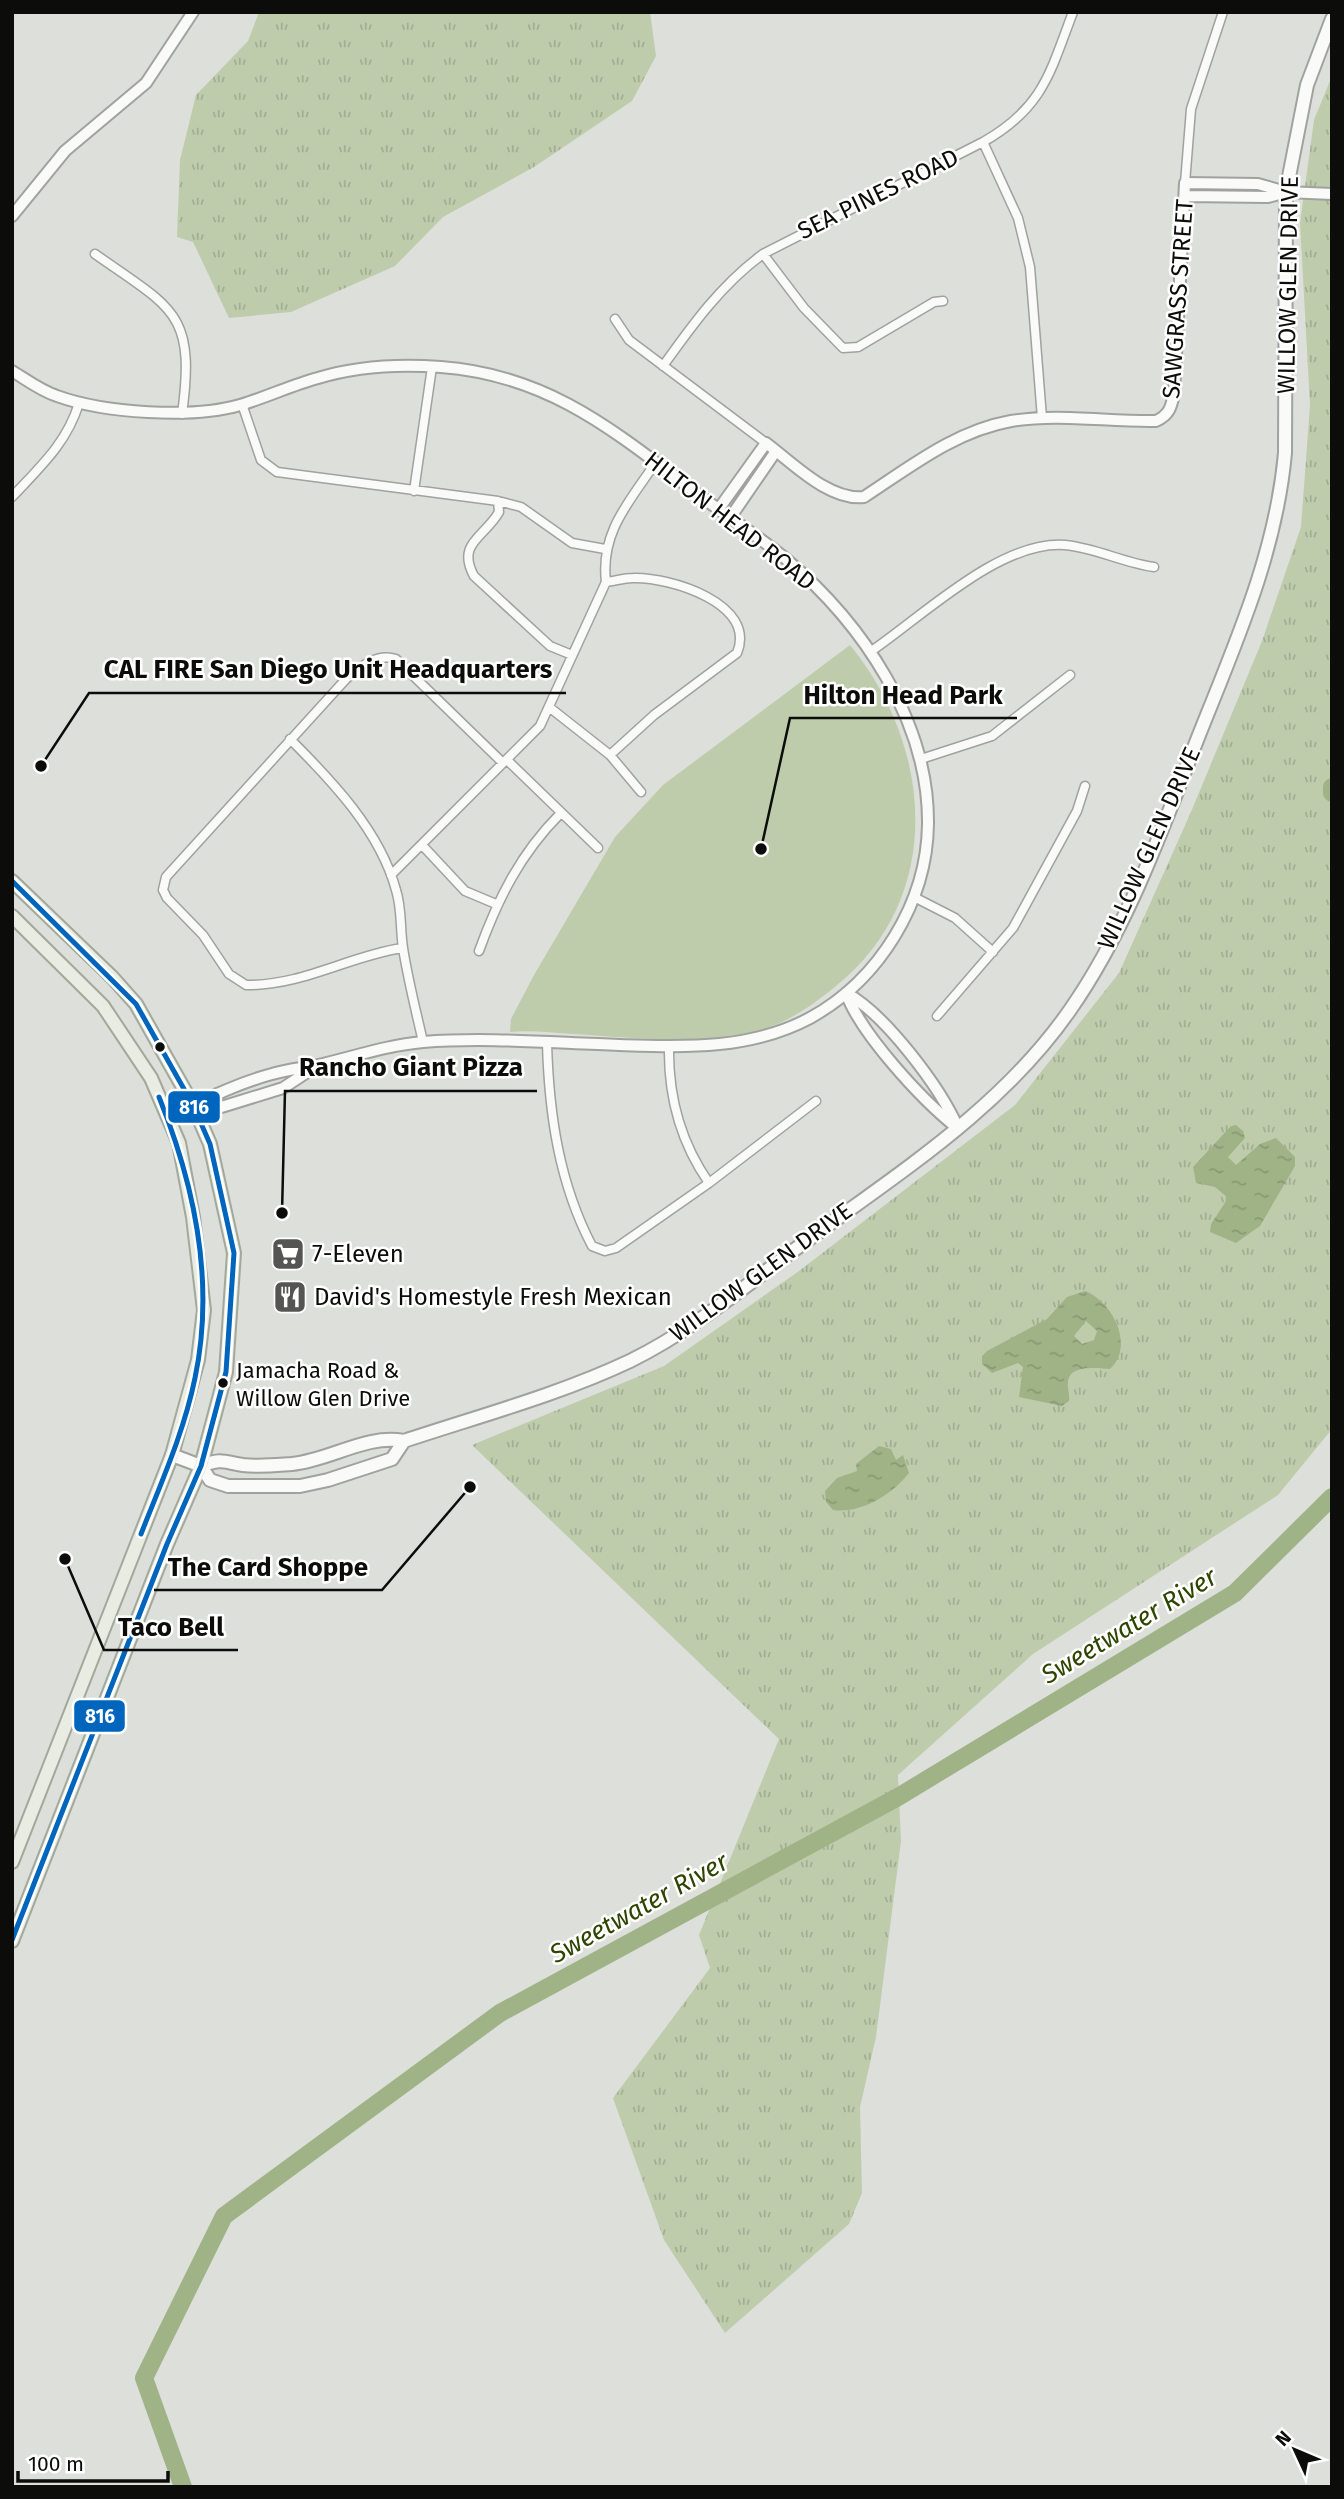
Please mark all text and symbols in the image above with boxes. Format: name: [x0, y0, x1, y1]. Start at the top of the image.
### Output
street label: SEA PINES ROAD: [793, 143, 963, 245]
street label: WILLOW GLEN DRIVE: [1272, 176, 1304, 394]
street label: SAWGRASS STREET: [1157, 198, 1199, 400]
street label: HILTON HEAD ROAD: [639, 446, 821, 596]
callout: CAL FIRE San Diego Unit Headquarters: [89, 646, 566, 693]
text: CAL FIRE San Diego Unit Headquarters: [104, 654, 553, 685]
callout: Hilton Head Park: [790, 671, 1017, 718]
text: Hilton Head Park: [804, 680, 1003, 711]
street label: WILLOW GLEN DRIVE: [1092, 743, 1206, 953]
unlabelled marker: [153, 1040, 167, 1054]
callout: Rancho Giant Pizza: [285, 1044, 537, 1091]
text: Rancho Giant Pizza: [299, 1052, 523, 1083]
line badge: 816: [167, 1090, 221, 1124]
text: 816: [179, 1096, 209, 1119]
street label: WILLOW GLEN DRIVE: [664, 1196, 858, 1348]
supermarket icon: 7-Eleven: [269, 1235, 307, 1273]
place label: 7-Eleven: [312, 1240, 404, 1268]
restaurant icon: David's Homestyle Fresh Mexican: [271, 1278, 309, 1316]
place label: David's Homestyle Fresh Mexican: [314, 1283, 672, 1311]
place label: Jamacha Road & Willow Glen Drive: [236, 1357, 410, 1412]
marker: Jamacha Road & Willow Glen Drive: [216, 1376, 230, 1390]
callout: The Card Shoppe: [154, 1543, 382, 1590]
text: The Card Shoppe: [168, 1552, 368, 1583]
water label: Sweetwater River: [1035, 1561, 1223, 1691]
callout: Taco Bell: [104, 1603, 238, 1650]
text: Taco Bell: [118, 1612, 224, 1643]
line badge: 816: [73, 1699, 126, 1733]
text: 816: [85, 1705, 115, 1728]
water label: Sweetwater River: [543, 1846, 735, 1970]
north arrow: [1260, 2415, 1330, 2485]
text: N: [1270, 2426, 1296, 2451]
scale bar: [18, 2440, 168, 2484]
text: 100 m: [28, 2451, 84, 2477]

